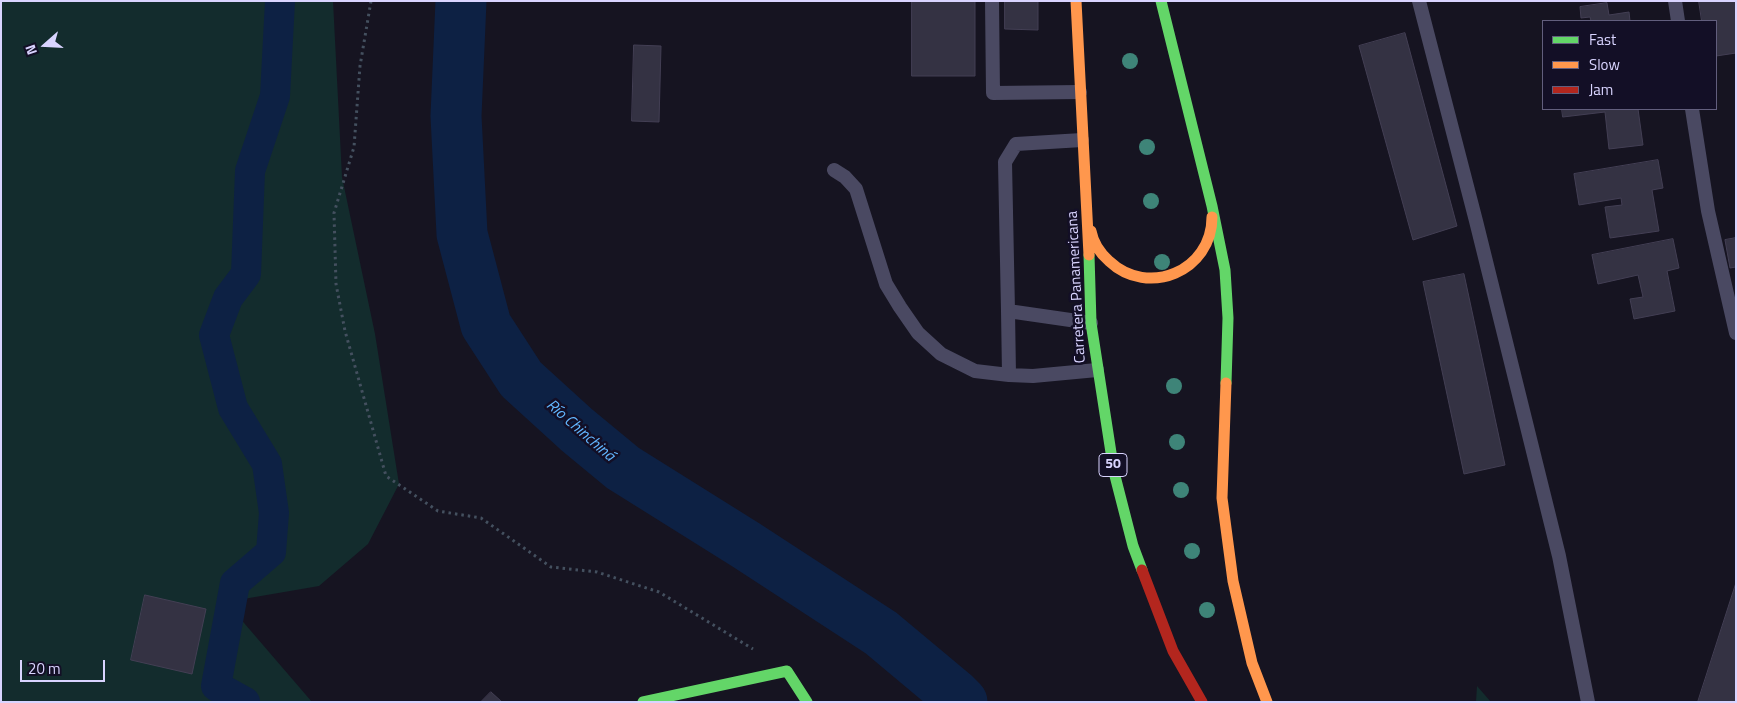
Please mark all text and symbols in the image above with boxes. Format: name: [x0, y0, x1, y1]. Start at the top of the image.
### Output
north arrow: [20, 20, 70, 70]
legend: [1542, 20, 1717, 110]
text: Fast: [1589, 28, 1616, 51]
text: N: [19, 42, 42, 58]
text: Slow: [1589, 53, 1620, 76]
text: Jam: [1589, 78, 1613, 101]
street label: Carretera Panamericana: [1064, 210, 1090, 364]
water label: Río Chinchiná: [542, 396, 618, 466]
road number: 50: [1099, 454, 1127, 476]
scale bar: [22, 650, 108, 682]
text: 20 m: [28, 657, 61, 680]

